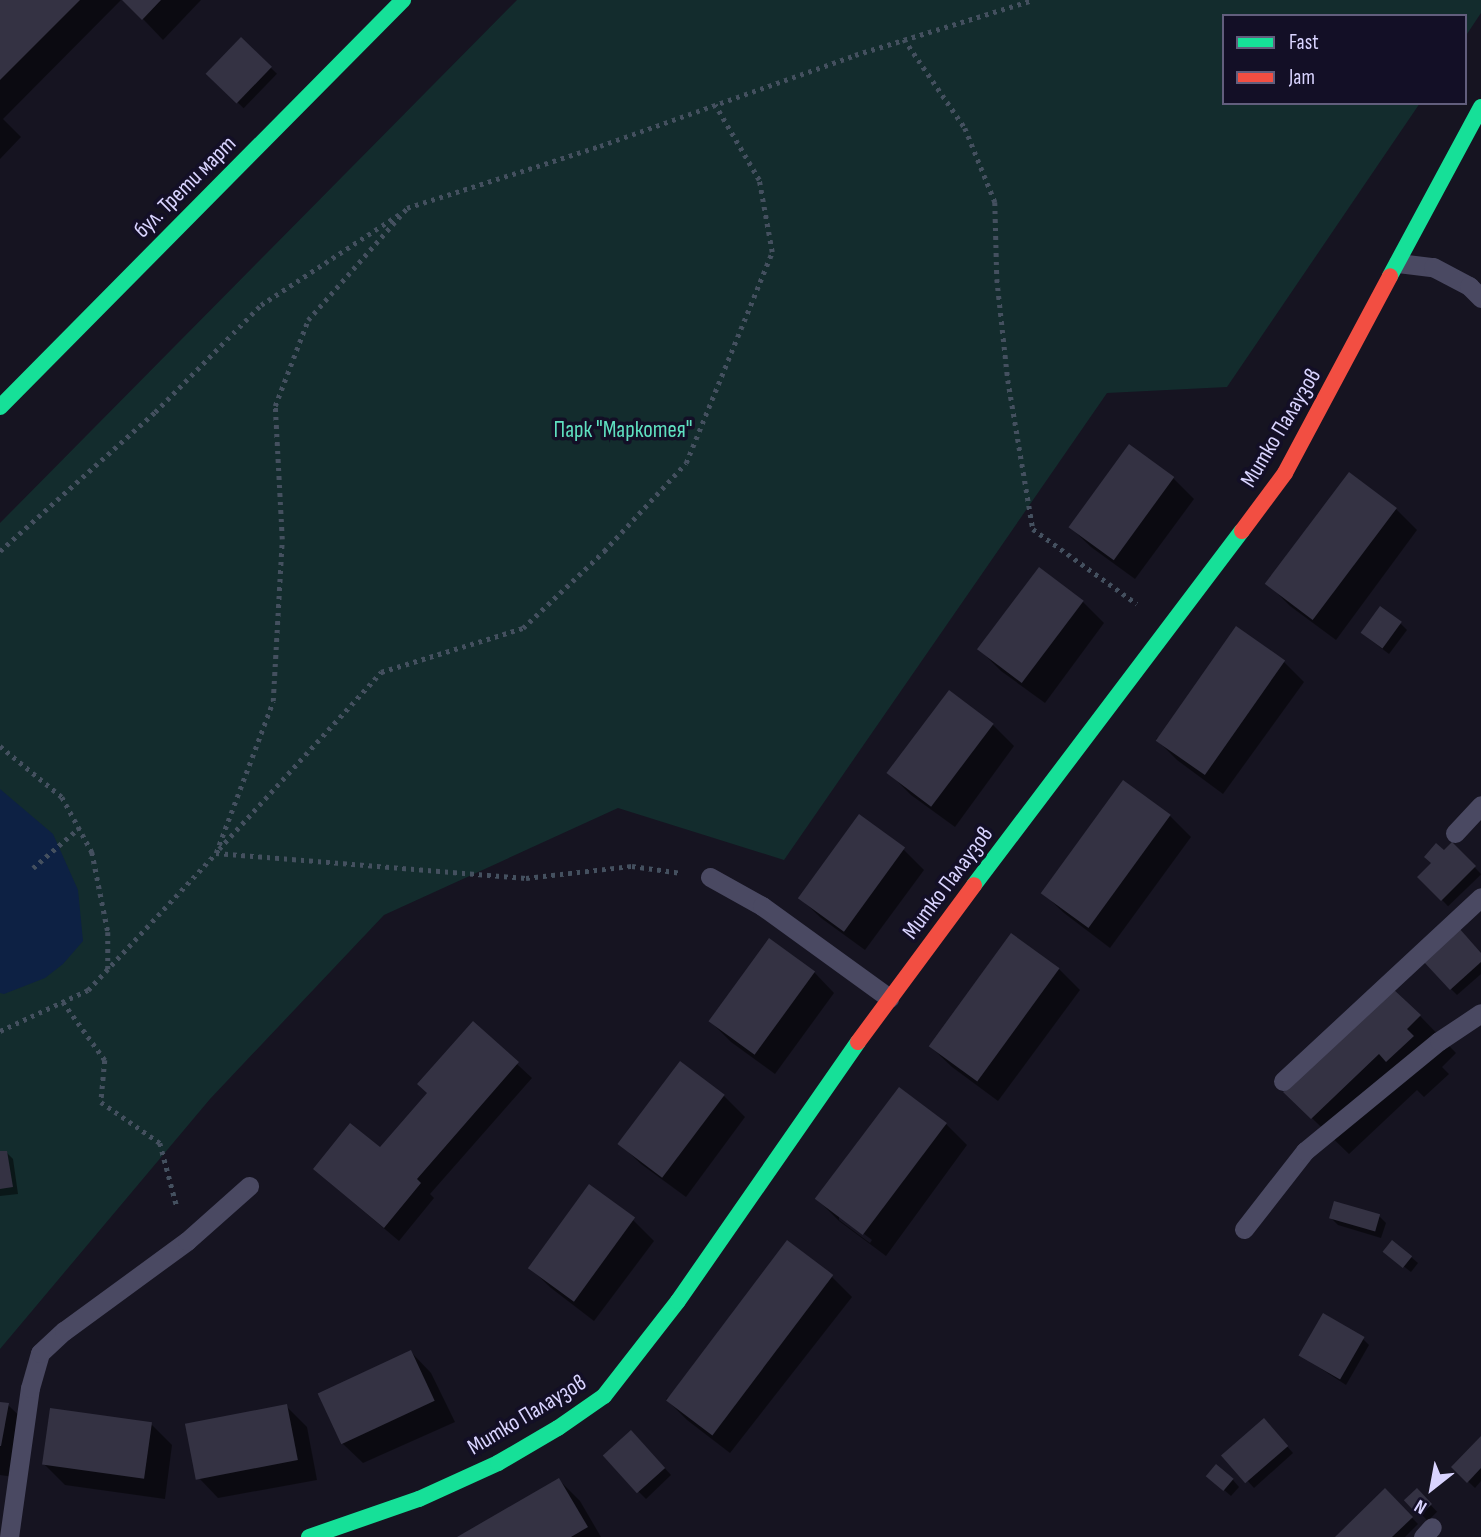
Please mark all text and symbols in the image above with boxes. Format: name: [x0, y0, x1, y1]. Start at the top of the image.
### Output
legend: [1222, 14, 1467, 105]
text: Fast: [1289, 30, 1319, 55]
text: Jam: [1289, 65, 1315, 90]
street label: бул. Трети март: [128, 130, 242, 244]
street label: Митко Палаузов: [1235, 364, 1327, 492]
park label: Парк "Маркотея": [554, 416, 692, 444]
street label: Митко Палаузов: [897, 821, 999, 945]
street label: Митко Палаузов: [463, 1369, 591, 1461]
north arrow: [1397, 1453, 1467, 1523]
text: N: [1411, 1494, 1431, 1519]

